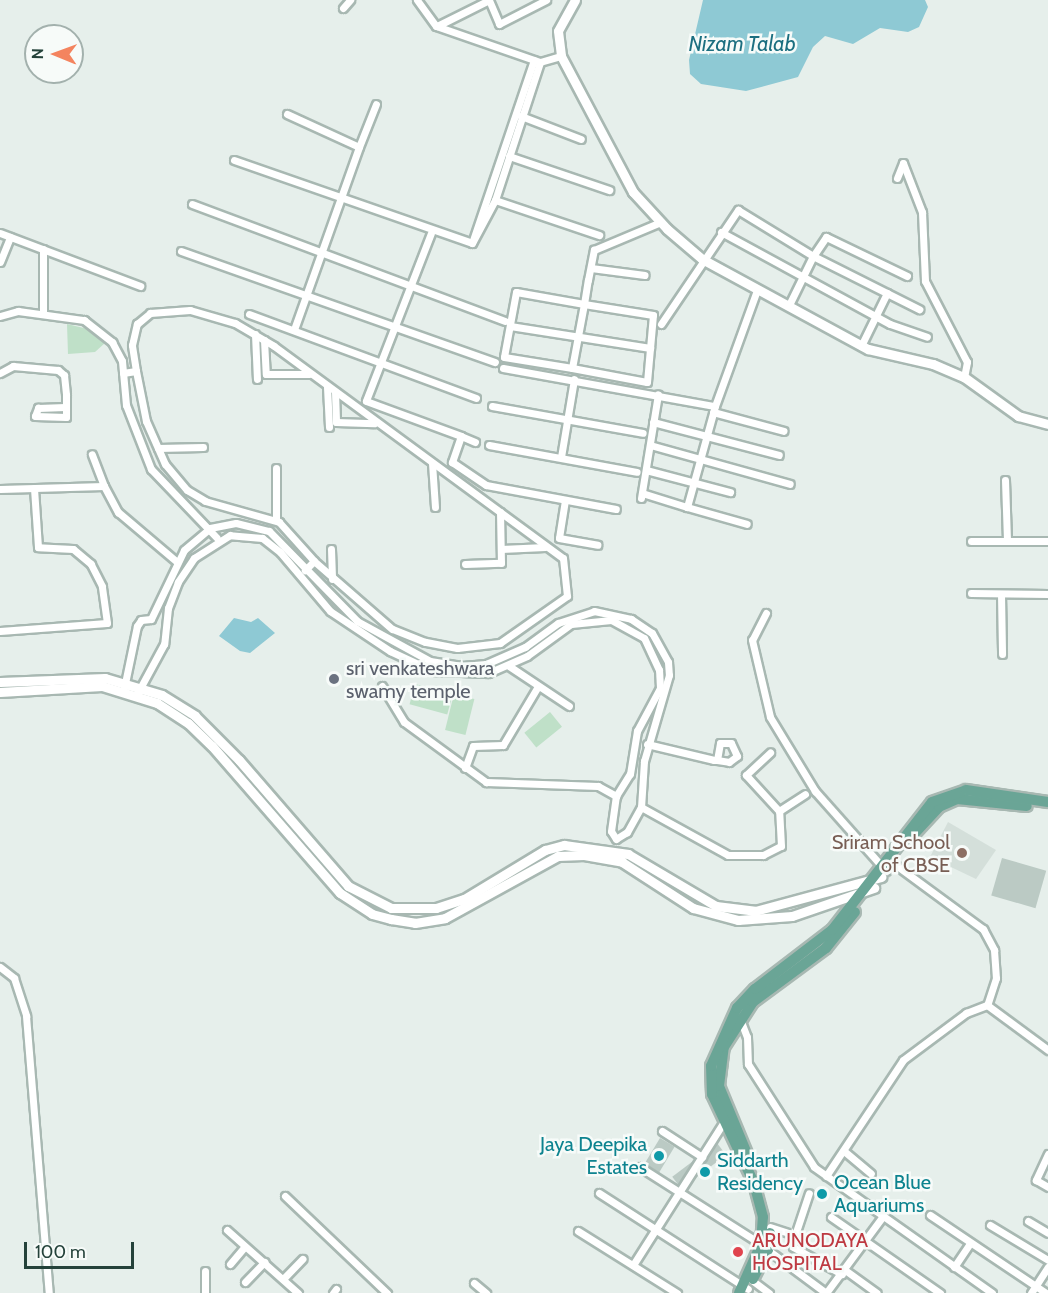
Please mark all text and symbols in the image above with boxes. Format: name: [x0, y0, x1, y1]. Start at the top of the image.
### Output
north arrow: [24, 24, 84, 84]
water label: Nizam Talab: [688, 31, 796, 57]
text: N: [28, 48, 47, 60]
place label: sri venkateshwara swamy temple: [346, 656, 494, 703]
marker: sri venkateshwara swamy temple: [327, 672, 341, 686]
place label: Sriram School of CBSE: [832, 830, 950, 877]
marker: Sriram School of CBSE: [955, 846, 969, 860]
place label: Jaya Deepika Estates: [540, 1132, 647, 1179]
place label: Siddarth Residency: [717, 1148, 803, 1195]
marker: Jaya Deepika Estates: [652, 1149, 666, 1163]
marker: Siddarth Residency: [698, 1165, 712, 1179]
place label: Ocean Blue Aquariums: [834, 1170, 931, 1217]
marker: Ocean Blue Aquariums: [815, 1187, 829, 1201]
place label: ARUNODAYA HOSPITAL: [752, 1228, 868, 1275]
scale bar: [27, 1230, 136, 1268]
text: 100 m: [35, 1241, 86, 1263]
marker: ARUNODAYA HOSPITAL: [729, 1243, 747, 1261]

